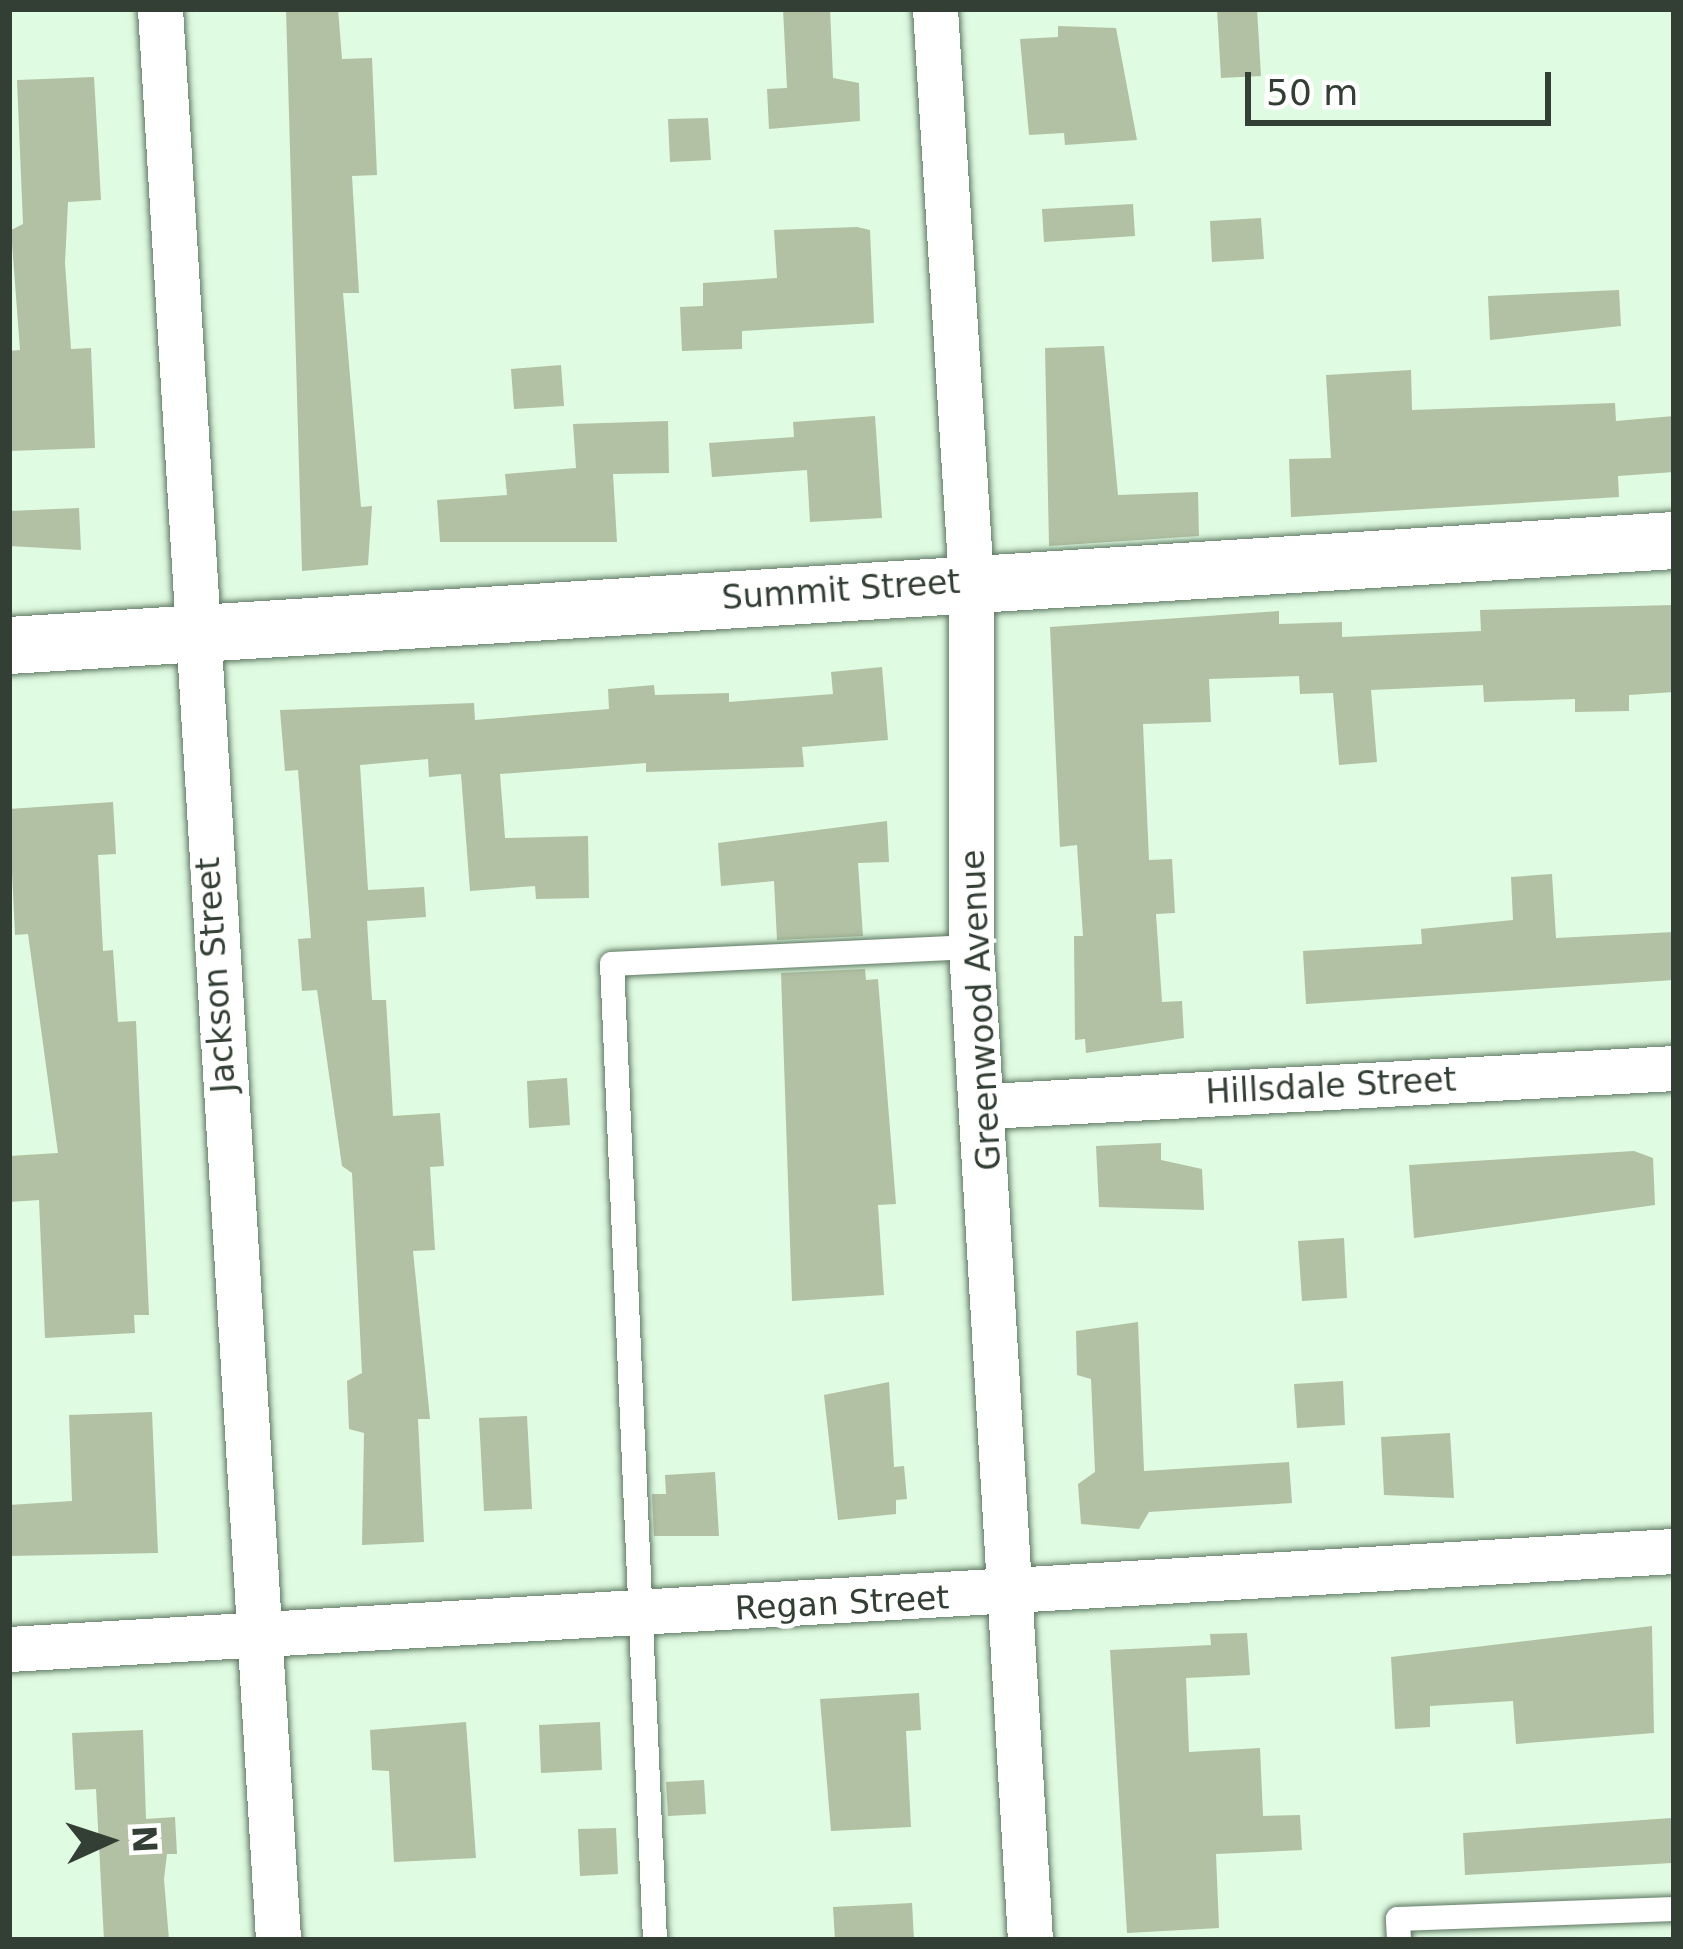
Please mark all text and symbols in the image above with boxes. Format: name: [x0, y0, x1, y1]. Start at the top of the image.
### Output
scale bar: [1251, 48, 1557, 122]
text: 50 m: [1266, 72, 1358, 113]
street label: Summit Street: [720, 562, 962, 618]
street label: Greenwood Avenue: [953, 849, 1009, 1171]
street label: Jackson Street: [188, 856, 244, 1094]
street label: Hillsdale Street: [1205, 1060, 1457, 1112]
street label: Regan Street: [734, 1578, 950, 1628]
north arrow: [48, 1781, 168, 1901]
text: N: [124, 1824, 165, 1854]

